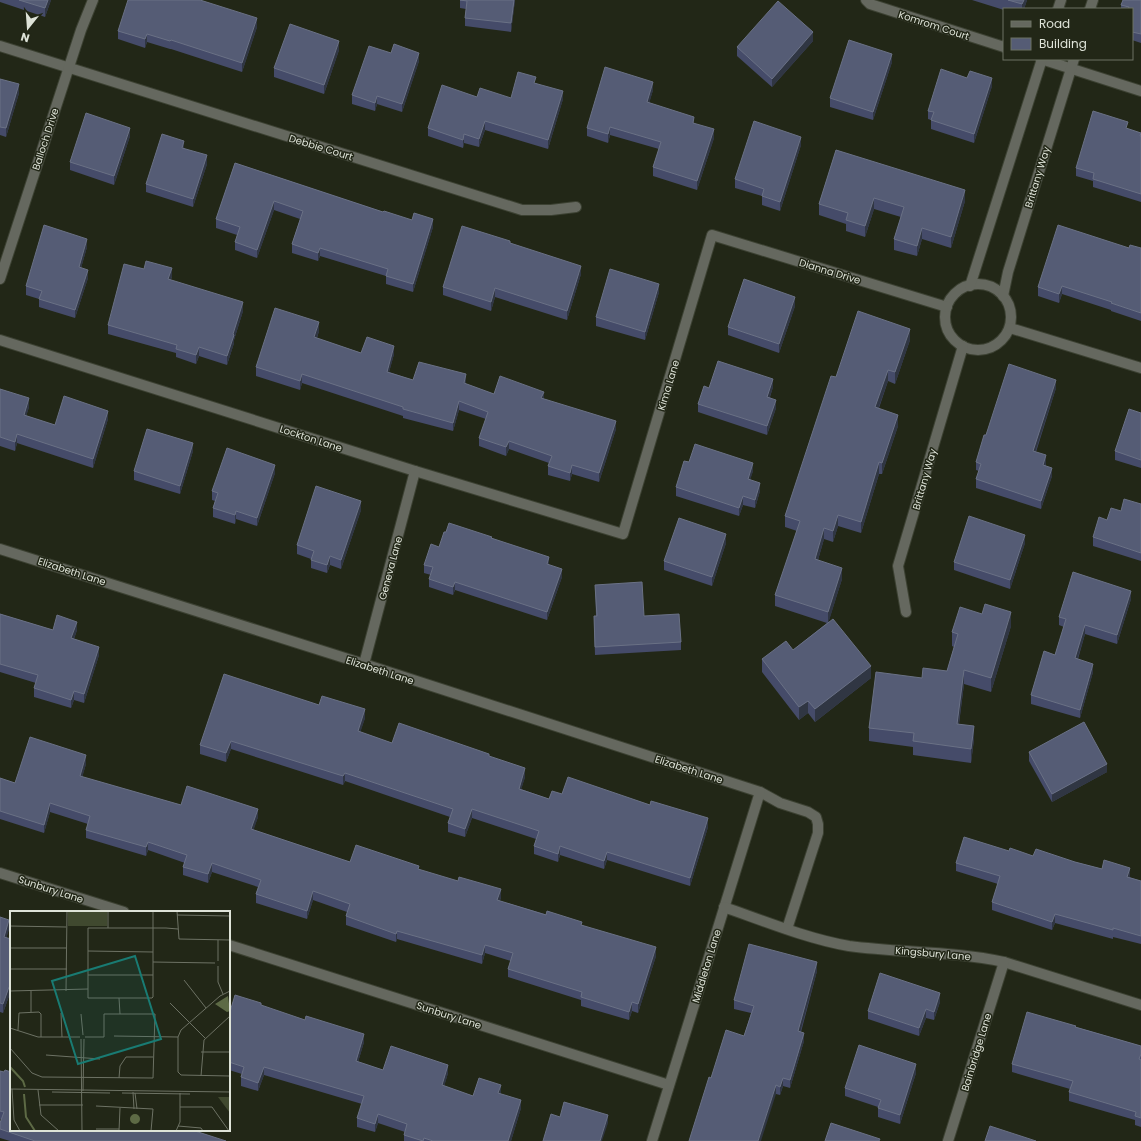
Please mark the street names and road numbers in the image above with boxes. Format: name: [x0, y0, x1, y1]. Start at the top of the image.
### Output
street label: Komrom Court: [896, 7, 972, 44]
street label: Balloch Drive: [28, 106, 63, 172]
street label: Debbie Court: [287, 131, 355, 164]
street label: Brittany Way: [1021, 144, 1054, 210]
street label: Dianna Drive: [797, 255, 862, 288]
street label: Kima Lane: [654, 358, 683, 412]
street label: Lockton Lane: [278, 421, 344, 456]
street label: Brittany Way: [909, 446, 941, 512]
street label: Geneva Lane: [375, 535, 406, 602]
street label: Elizabeth Lane: [36, 553, 108, 590]
street label: Elizabeth Lane: [344, 652, 416, 689]
street label: Elizabeth Lane: [653, 751, 725, 788]
street label: Sunbury Lane: [16, 872, 85, 907]
street label: Middleton Lane: [688, 928, 725, 1005]
street label: Kingsbury Lane: [895, 943, 971, 964]
street label: Sunbury Lane: [414, 998, 483, 1033]
street label: Bainbridge Lane: [957, 1011, 995, 1093]

